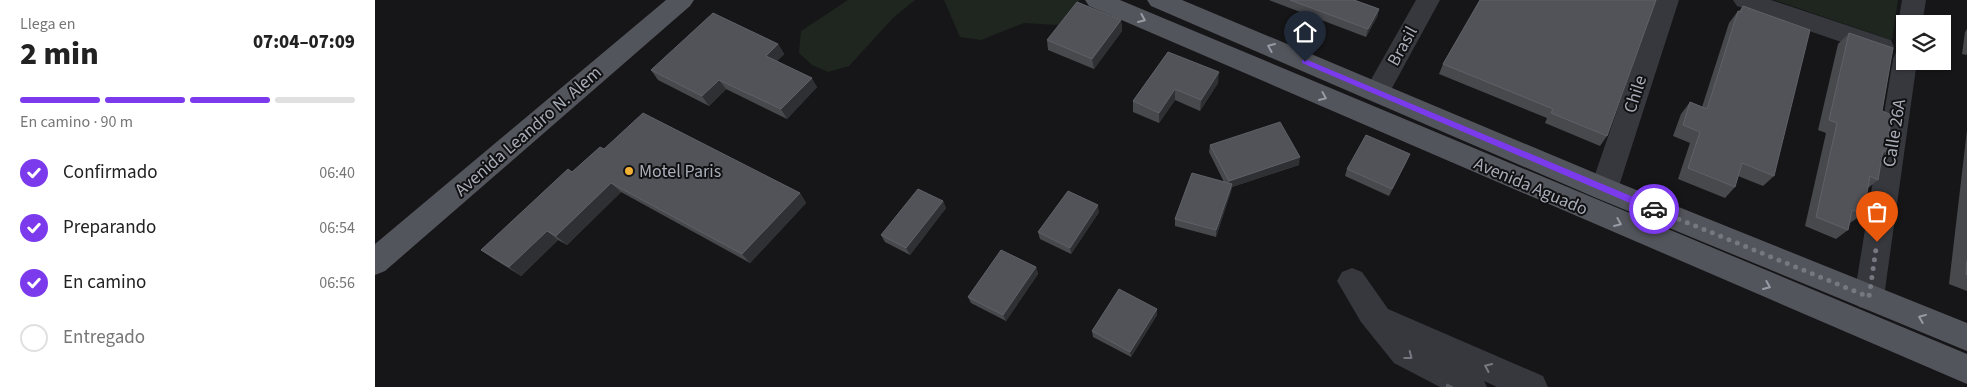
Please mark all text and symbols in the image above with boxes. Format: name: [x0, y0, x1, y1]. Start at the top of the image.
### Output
pin: [1284, 11, 1326, 62]
text: Llega en: [20, 13, 75, 35]
one-way arrow: [1137, 13, 1146, 24]
map controls: [1896, 15, 1951, 70]
button: layers: [1896, 15, 1951, 70]
icon: home: [1291, 18, 1319, 46]
street label: Brasil: [1381, 22, 1424, 71]
text: 07:04–07:09: [253, 29, 355, 56]
text: 2 min: [20, 31, 99, 77]
one-way arrow: [1267, 43, 1276, 54]
street label: Avenida Leandro N. Alem: [449, 60, 607, 202]
street label: Chile: [1618, 72, 1653, 116]
one-way arrow: [1318, 91, 1327, 102]
street label: Calle 26A: [1877, 97, 1912, 169]
text: En camino · 90 m: [20, 111, 133, 133]
street label: Avenida Aguado: [1470, 151, 1592, 222]
icon: check: [20, 159, 48, 187]
text: Confirmado: [63, 159, 158, 186]
place label: Motel Paris: [639, 159, 721, 184]
text: 06:40: [319, 162, 355, 184]
marker: Motel Paris: [623, 165, 635, 177]
courier: [1629, 184, 1679, 234]
pin: [1856, 191, 1898, 242]
icon: car: [1640, 195, 1668, 223]
icon: bag: [1863, 198, 1891, 226]
icon: check: [20, 214, 48, 242]
text: Preparando: [63, 214, 156, 241]
one-way arrow: [1613, 216, 1622, 227]
text: 06:54: [319, 217, 355, 239]
icon: check: [20, 269, 48, 297]
text: En camino: [63, 269, 146, 296]
text: 06:56: [319, 272, 355, 294]
one-way arrow: [1762, 280, 1771, 291]
one-way arrow: [1918, 314, 1927, 325]
text: Entregado: [63, 324, 145, 351]
one-way arrow: [1403, 350, 1413, 359]
one-way arrow: [1484, 363, 1493, 373]

